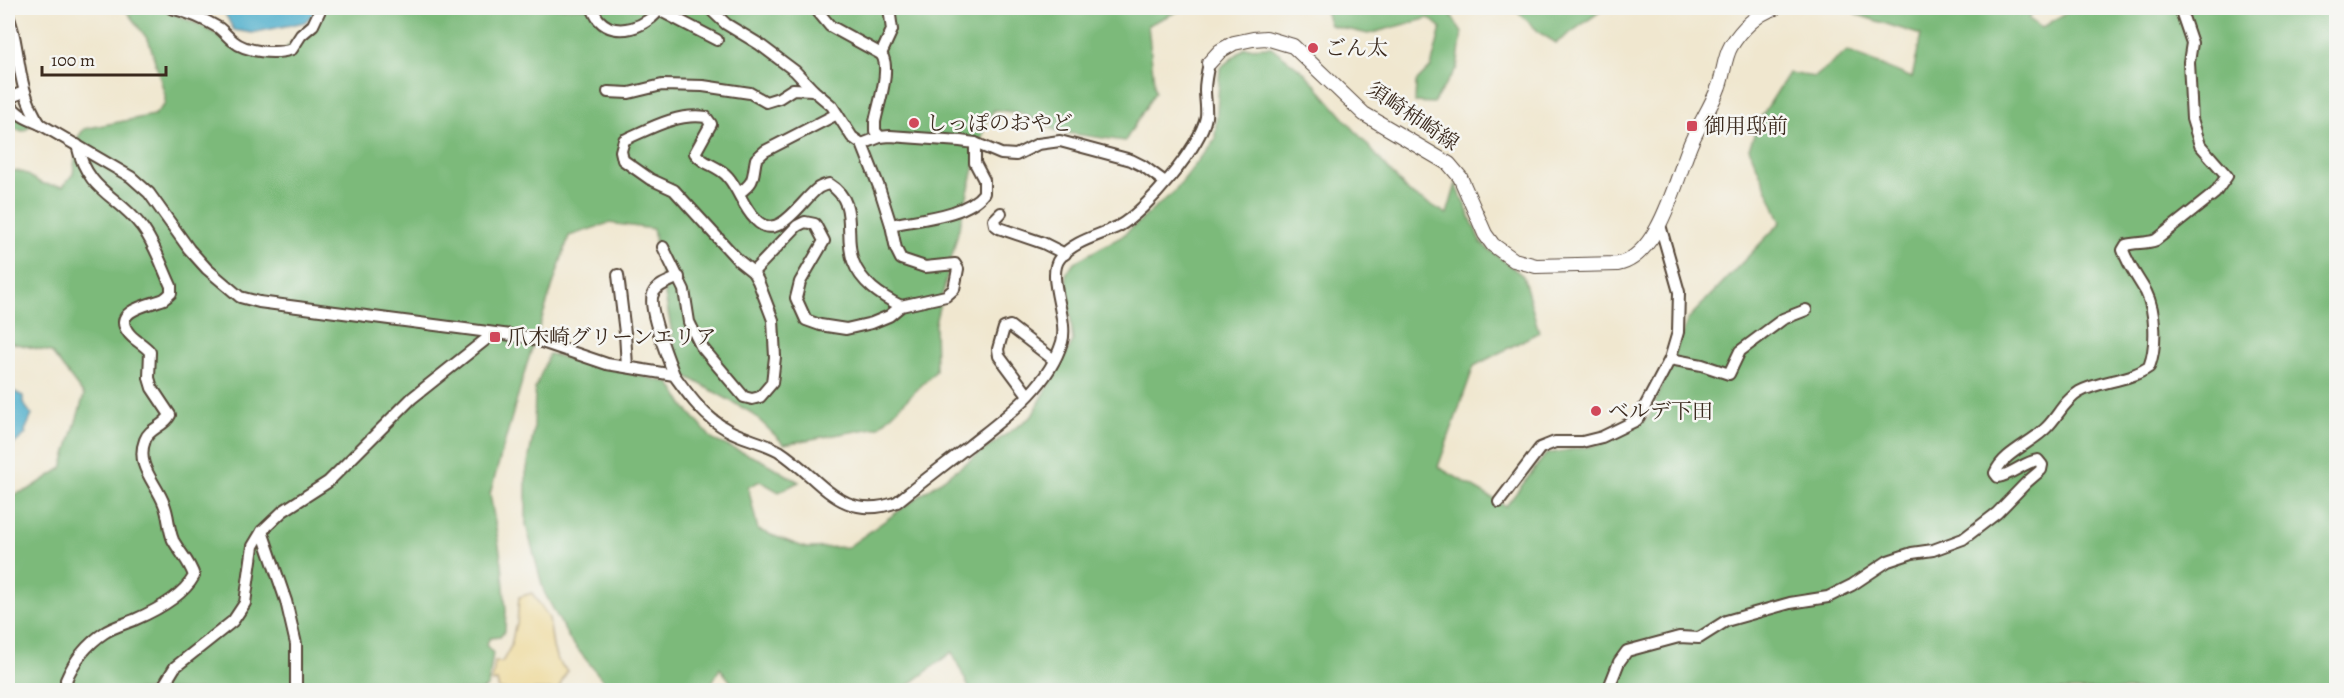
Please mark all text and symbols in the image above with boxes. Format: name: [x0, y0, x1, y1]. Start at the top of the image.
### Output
place label: ごん太: [1325, 34, 1388, 62]
scale bar: [42, 39, 166, 77]
marker: ごん太: [1306, 41, 1320, 55]
text: 100 m: [51, 48, 95, 72]
street label: 須崎柿崎線: [1362, 75, 1464, 157]
place label: しっぽのおやど: [926, 109, 1073, 137]
place label: 御用邸前: [1704, 112, 1788, 140]
marker: しっぽのおやど: [907, 116, 921, 130]
marker: 御用邸前: [1685, 119, 1699, 133]
place label: 爪木崎グリーンエリア: [507, 323, 717, 351]
marker: 爪木崎グリーンエリア: [488, 330, 502, 344]
place label: ベルデ下田: [1608, 397, 1713, 425]
marker: ベルデ下田: [1589, 404, 1603, 418]

